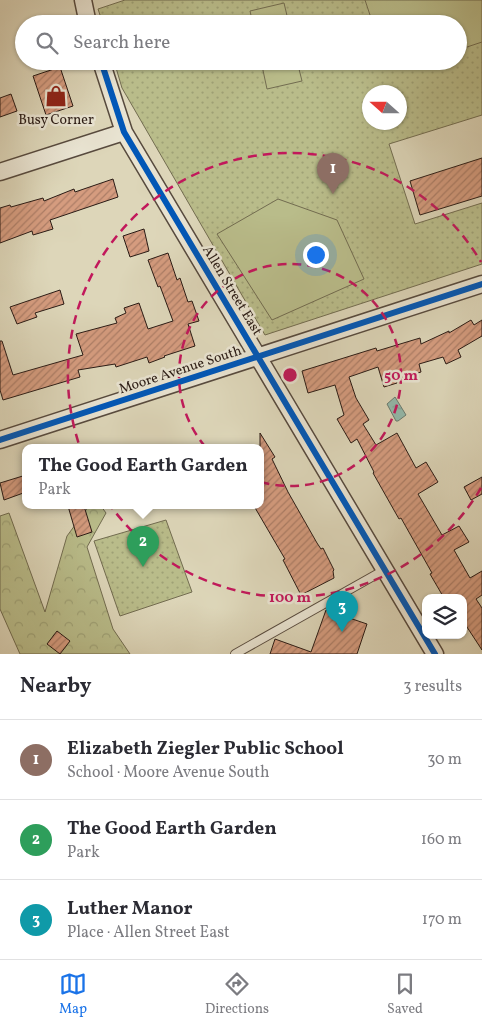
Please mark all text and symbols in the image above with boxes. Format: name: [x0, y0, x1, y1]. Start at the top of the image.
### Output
search box: [15, 15, 467, 70]
icon: search: [33, 29, 61, 57]
text: Search here: [73, 30, 170, 56]
shop icon: Busy Corner: [43, 83, 69, 109]
north arrow: [362, 85, 407, 130]
place label: Busy Corner: [18, 111, 94, 130]
pin: 1: [317, 153, 349, 194]
street label: Allen Street East: [197, 242, 266, 339]
your location: [303, 242, 329, 268]
street label: Moore Avenue South: [117, 342, 244, 399]
centre of rings: [281, 366, 299, 384]
text: 50 m: [384, 366, 418, 387]
popup: [22, 444, 264, 509]
text: The Good Earth Garden: [38, 453, 248, 479]
text: Park: [38, 479, 71, 501]
pin: 2: [127, 526, 159, 567]
text: 100 m: [269, 588, 312, 609]
pin: 3: [326, 591, 358, 632]
map controls: [422, 594, 467, 639]
button: layers: [422, 594, 467, 639]
text: Nearby: [20, 672, 91, 701]
text: 3 results: [403, 676, 462, 698]
text: Elizabeth Ziegler Public School: [67, 736, 344, 762]
text: 1: [33, 749, 39, 771]
text: 30 m: [427, 749, 462, 771]
text: School · Moore Avenue South: [67, 762, 269, 784]
text: The Good Earth Garden: [67, 816, 277, 842]
text: 2: [32, 829, 40, 851]
text: 160 m: [421, 829, 462, 851]
text: Park: [67, 842, 100, 864]
text: Luther Manor: [67, 896, 193, 922]
text: 3: [32, 909, 40, 931]
text: 170 m: [422, 909, 462, 931]
text: Place · Allen Street East: [67, 922, 230, 944]
tab: Map: [59, 970, 87, 1019]
tab: Directions: [205, 970, 269, 1019]
tab: Saved: [387, 970, 423, 1019]

